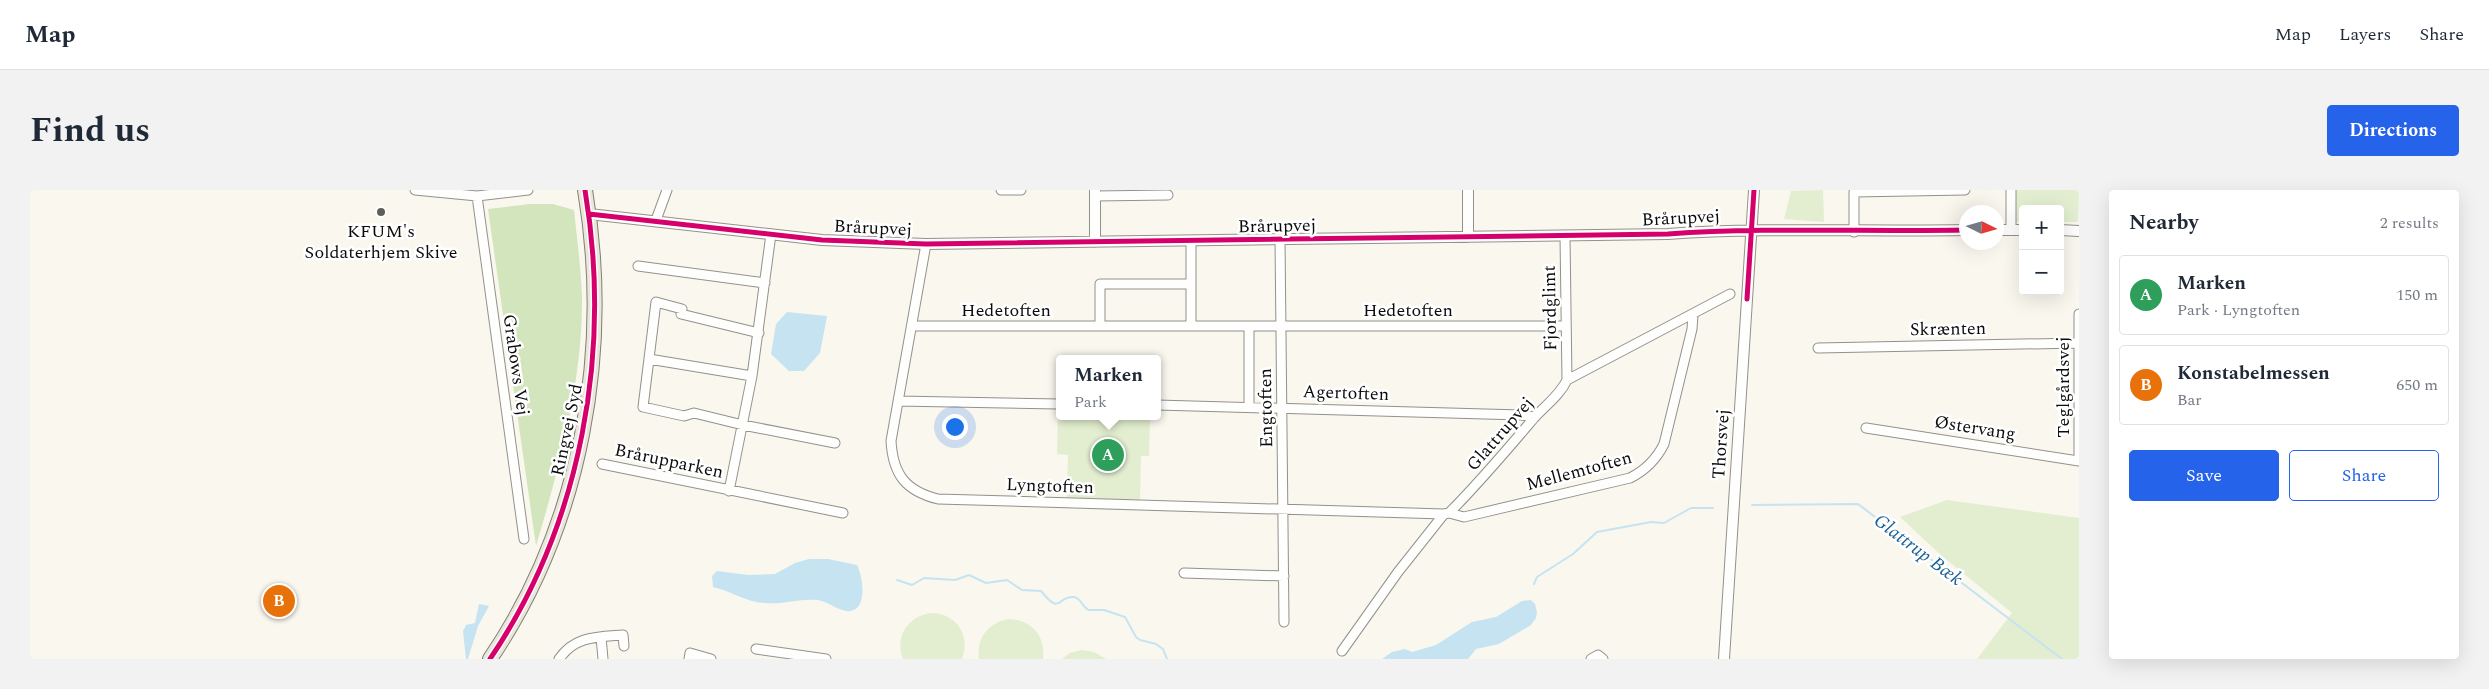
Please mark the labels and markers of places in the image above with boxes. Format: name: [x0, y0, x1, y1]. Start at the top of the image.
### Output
marker: KFUM's Soldaterhjem Skive: [375, 206, 387, 218]
place label: KFUM's Soldaterhjem Skive: [305, 218, 457, 266]
pin: A: [1092, 436, 1124, 474]
pin: B: [263, 582, 295, 620]

